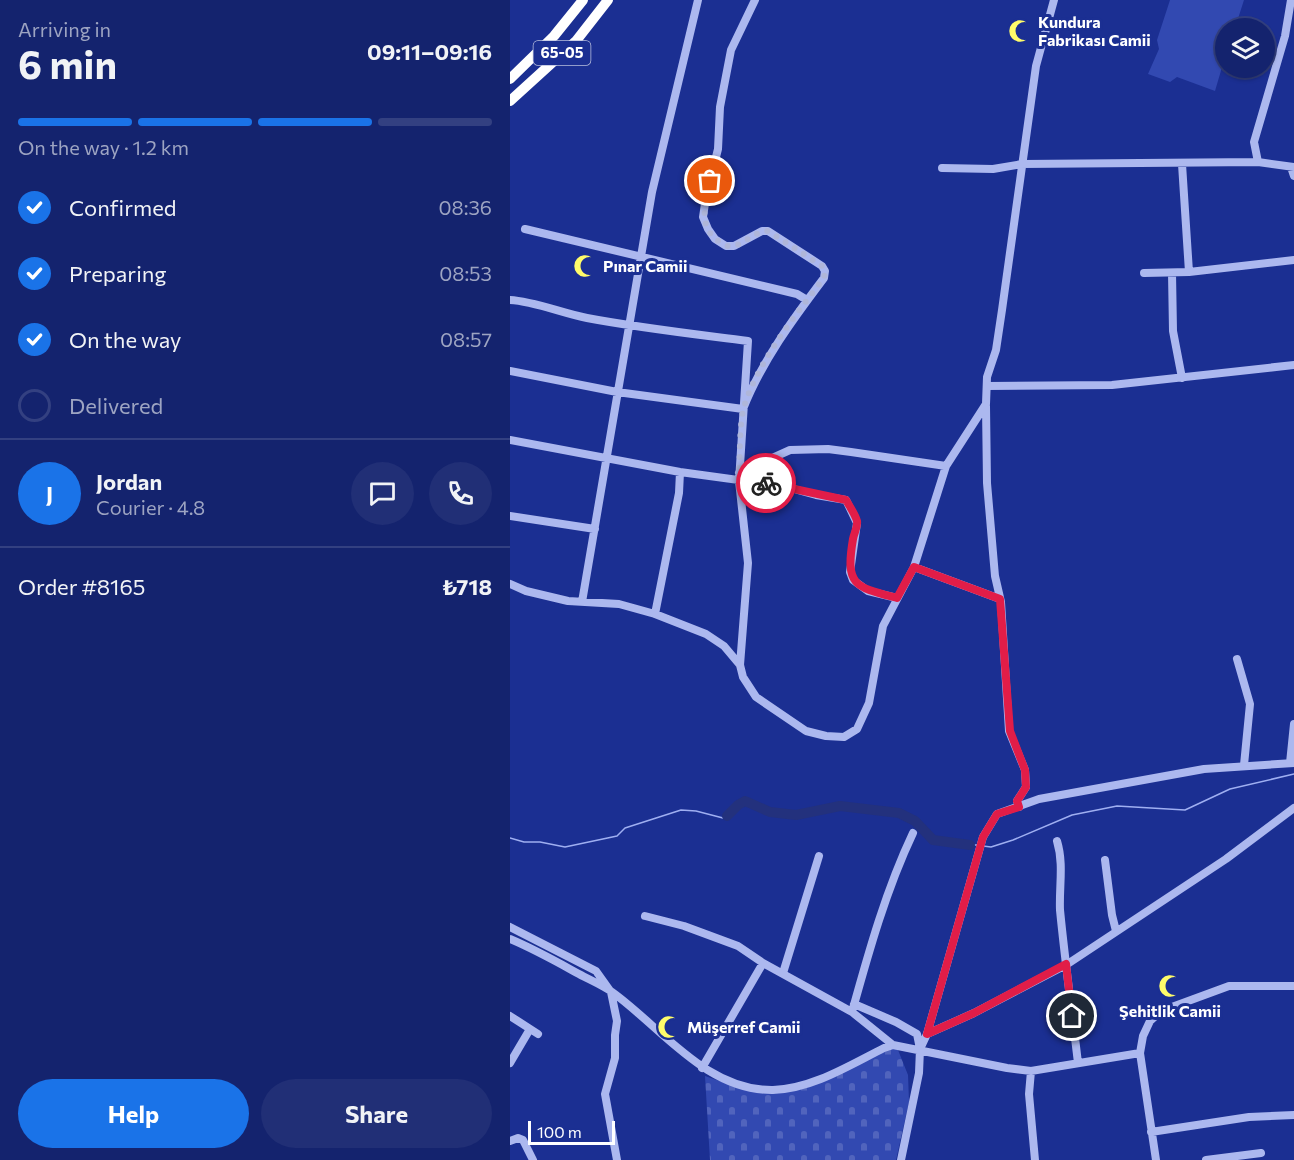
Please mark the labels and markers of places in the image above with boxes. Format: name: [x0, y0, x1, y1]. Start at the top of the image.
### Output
place label: Kundura Fabrikası Camii: [1038, 12, 1151, 49]
mosque icon: Kundura Fabrikası Camii: [1007, 18, 1033, 44]
pin: [684, 155, 735, 206]
mosque icon: Pınar Camii: [572, 253, 598, 279]
place label: Pınar Camii: [603, 256, 687, 275]
mosque icon: Şehitlik Camii: [1157, 973, 1183, 999]
pin: [1046, 990, 1097, 1041]
place label: Şehitlik Camii: [1119, 1001, 1221, 1020]
mosque icon: Müşerref Camii: [656, 1014, 682, 1040]
place label: Müşerref Camii: [687, 1017, 801, 1036]

